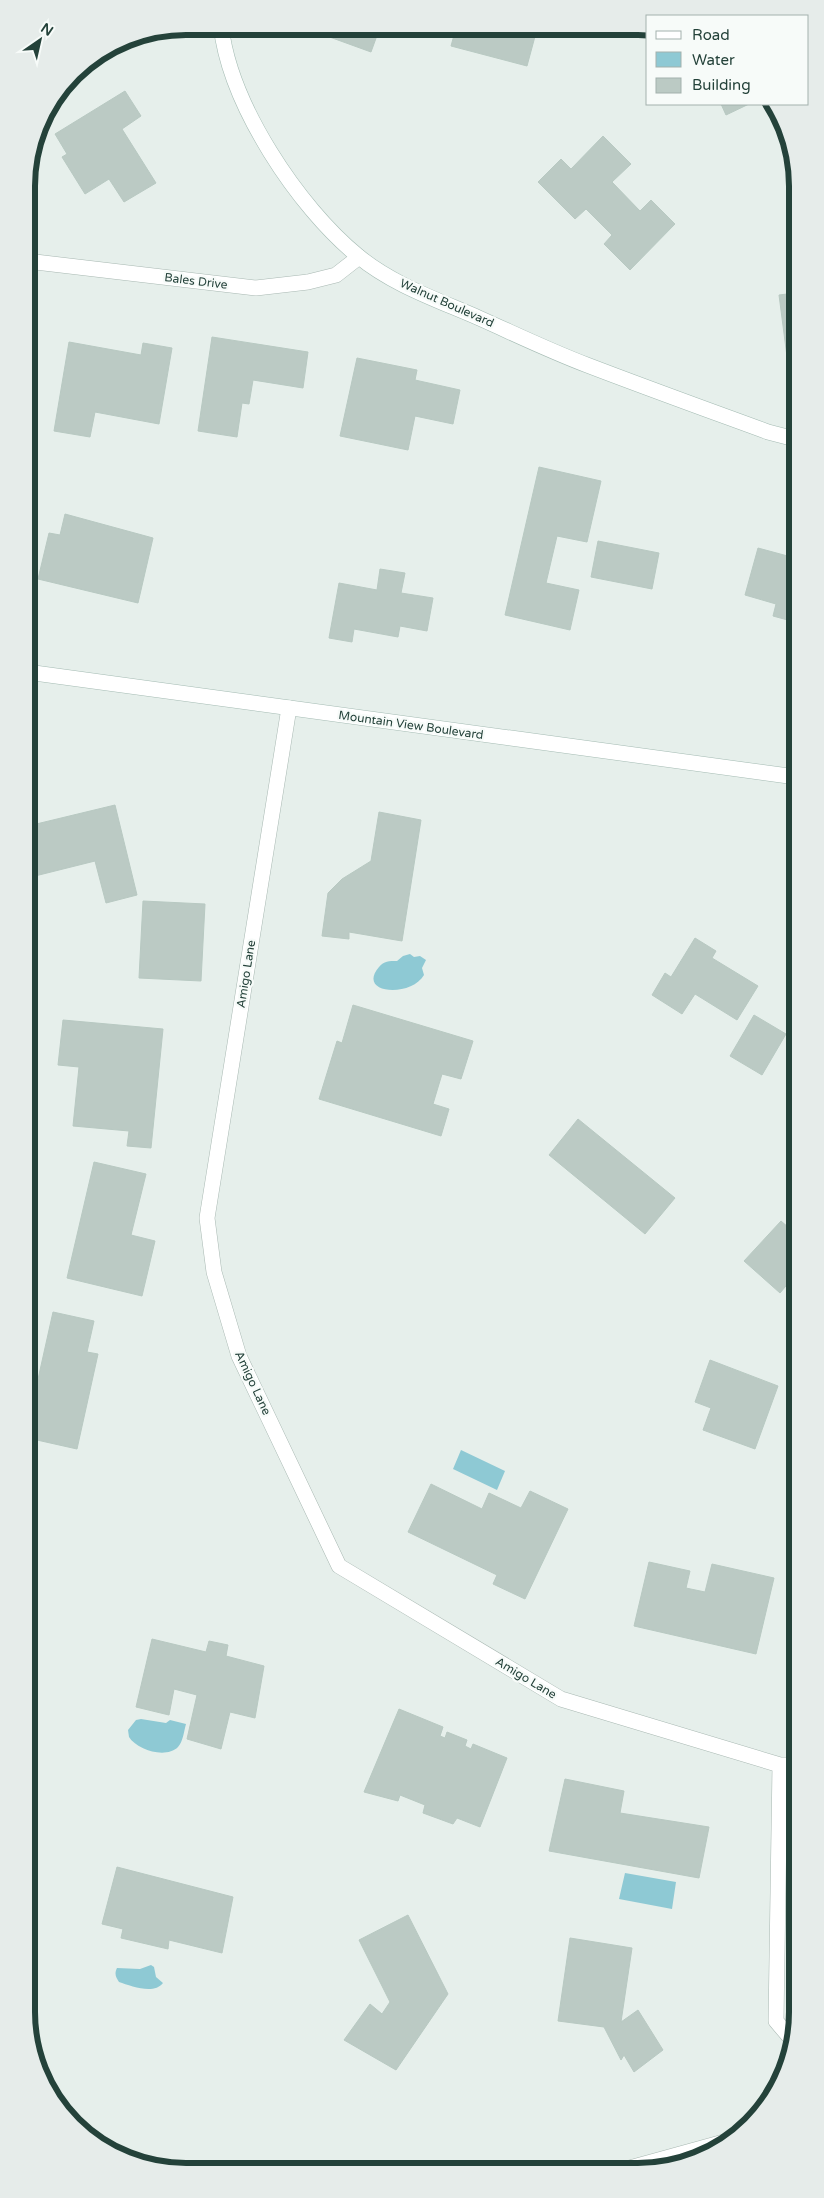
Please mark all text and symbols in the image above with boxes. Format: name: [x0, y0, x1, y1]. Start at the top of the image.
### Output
north arrow: [15, 15, 65, 65]
legend: [646, 15, 809, 105]
text: N: [38, 19, 56, 40]
text: Road: [692, 26, 730, 44]
text: Water: [692, 51, 735, 69]
text: Building: [692, 76, 751, 94]
street label: Bales Drive: [164, 270, 228, 292]
street label: Walnut Boulevard: [398, 276, 496, 330]
street label: Mountain View Boulevard: [338, 708, 484, 742]
street label: Amigo Lane: [234, 939, 258, 1009]
street label: Amigo Lane: [232, 1349, 274, 1417]
street label: Amigo Lane: [493, 1654, 559, 1702]

